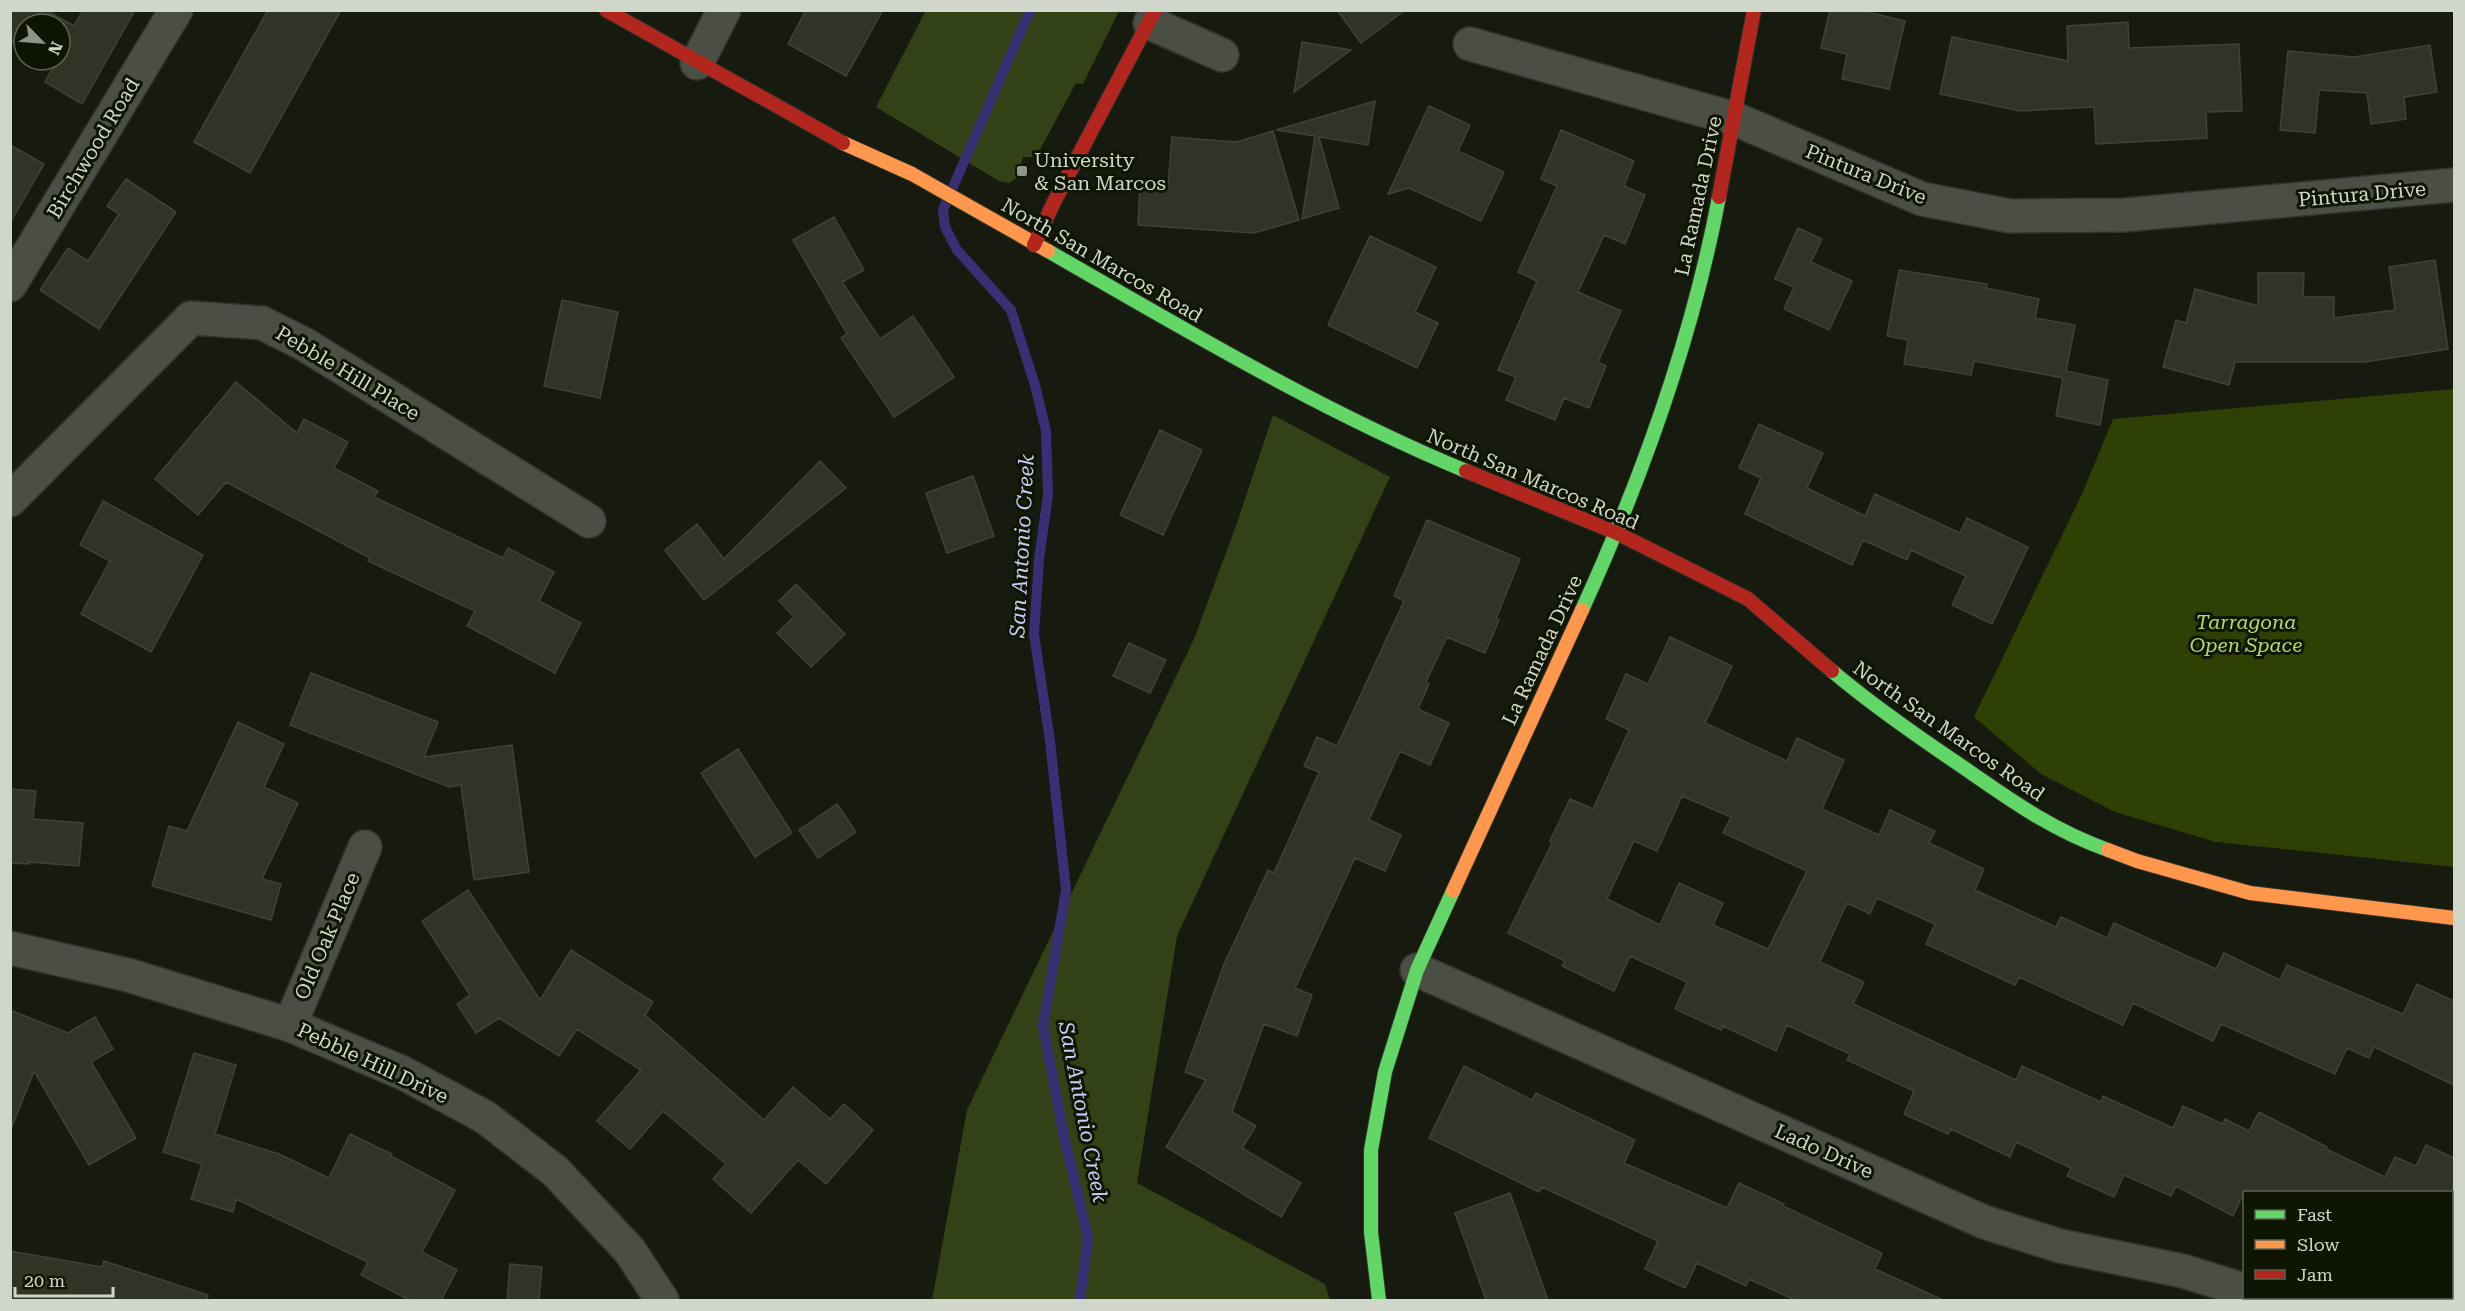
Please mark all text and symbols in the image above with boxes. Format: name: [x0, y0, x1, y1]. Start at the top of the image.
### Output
north arrow: [12, 12, 72, 72]
text: N: [44, 39, 66, 58]
street label: Birchwood Road: [42, 73, 144, 222]
street label: La Ramada Drive: [1669, 114, 1727, 278]
street label: Pintura Drive: [1802, 139, 1930, 209]
place label: University & San Marcos: [1034, 148, 1166, 195]
marker: University & San Marcos: [1015, 164, 1029, 178]
street label: Pintura Drive: [2297, 176, 2427, 212]
street label: North San Marcos Road: [997, 193, 1207, 328]
street label: Pebble Hill Place: [272, 321, 424, 425]
street label: North San Marcos Road: [1423, 423, 1643, 535]
water label: San Antonio Creek: [1005, 453, 1039, 639]
street label: La Ramada Drive: [1497, 571, 1587, 729]
park label: Tarragona Open Space: [2190, 610, 2302, 657]
street label: North San Marcos Road: [1849, 656, 2050, 806]
street label: Old Oak Place: [289, 869, 365, 1003]
street label: Pebble Hill Drive: [294, 1017, 452, 1109]
water label: San Antonio Creek: [1054, 1019, 1112, 1205]
street label: Lado Drive: [1771, 1119, 1877, 1183]
legend: [2243, 1191, 2453, 1299]
text: Fast: [2297, 1204, 2332, 1225]
text: Slow: [2297, 1234, 2339, 1255]
scale bar: [15, 1260, 112, 1298]
text: Jam: [2297, 1264, 2333, 1285]
text: 20 m: [24, 1270, 65, 1291]

